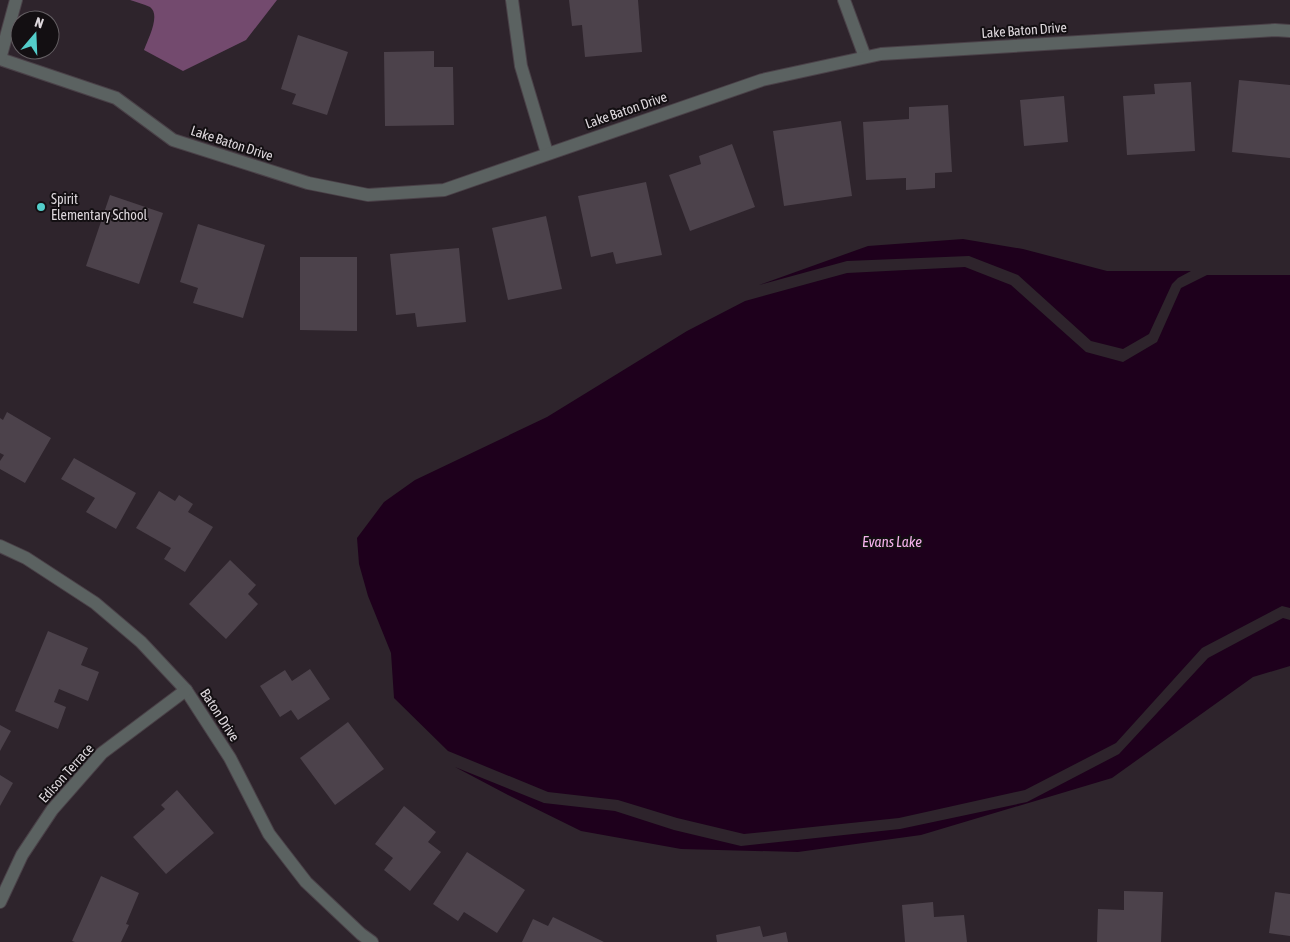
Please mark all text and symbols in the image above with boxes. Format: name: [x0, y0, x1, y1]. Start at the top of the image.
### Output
north arrow: [10, 10, 60, 60]
text: N: [33, 14, 46, 32]
street label: Lake Baton Drive: [981, 19, 1067, 41]
street label: Lake Baton Drive: [583, 89, 669, 131]
street label: Lake Baton Drive: [189, 122, 275, 164]
place label: Spirit Elementary School: [51, 191, 147, 223]
marker: Spirit Elementary School: [35, 201, 47, 213]
water label: Evans Lake: [862, 533, 922, 550]
street label: Baton Drive: [197, 686, 243, 744]
street label: Edison Terrace: [35, 740, 97, 806]

